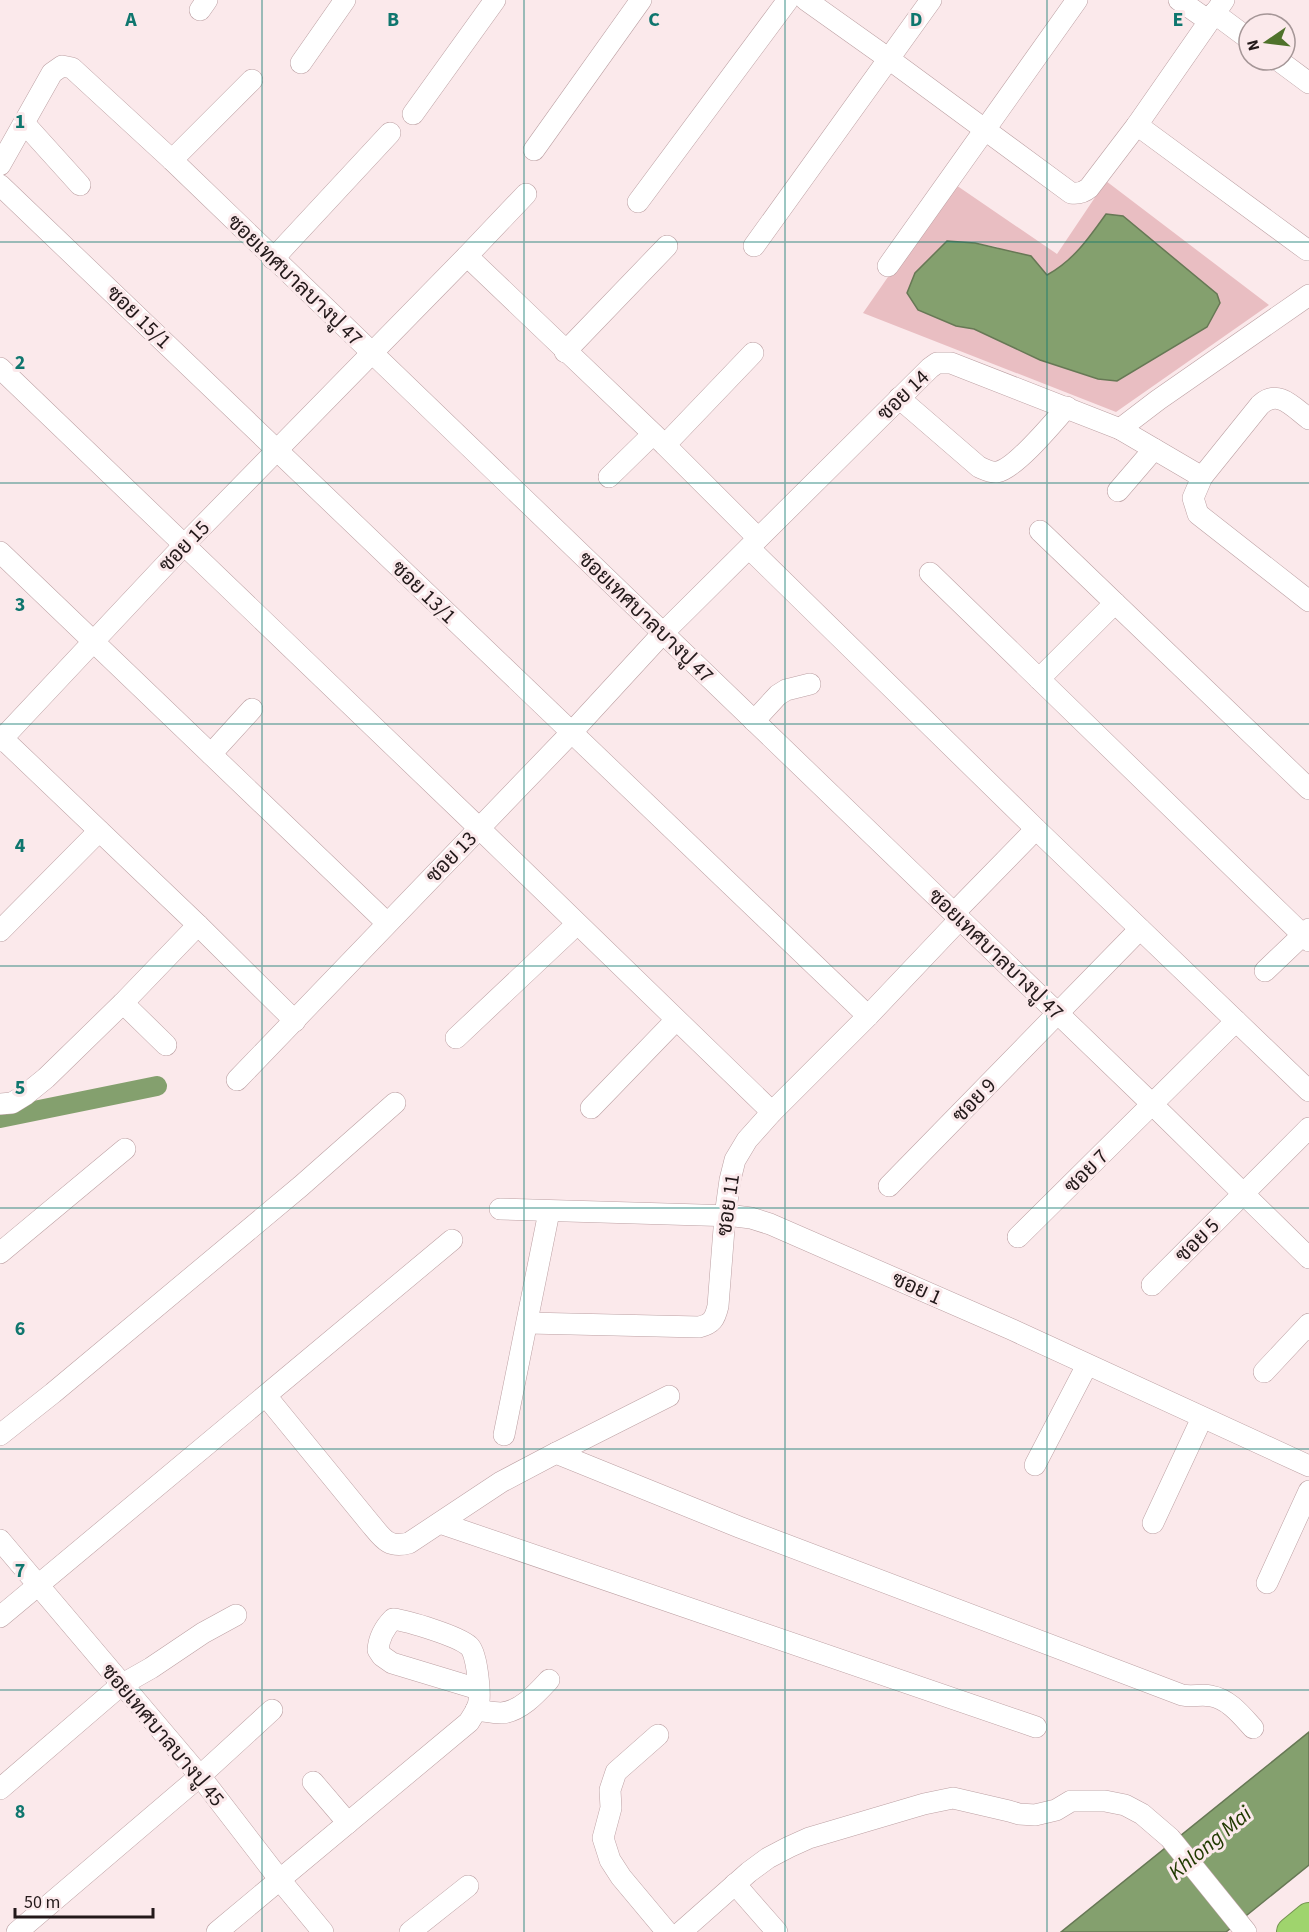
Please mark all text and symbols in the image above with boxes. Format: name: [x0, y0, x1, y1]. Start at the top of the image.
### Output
text: A: [124, 6, 137, 34]
text: B: [387, 6, 399, 34]
text: C: [648, 6, 660, 34]
text: D: [910, 6, 922, 34]
text: E: [1173, 6, 1183, 34]
north arrow: [1237, 12, 1297, 72]
text: N: [1241, 38, 1265, 53]
text: 1: [15, 108, 25, 136]
street label: ซอยเทศบาลบางปู 47: [220, 207, 370, 353]
street label: ซอย 15/1: [100, 278, 178, 356]
text: 2: [15, 349, 25, 377]
street label: ซอย 14: [870, 363, 936, 427]
street label: ซอย 15: [152, 513, 216, 579]
street label: ซอยเทศบาลบางปู 47: [571, 544, 721, 690]
street label: ซอย 13/1: [385, 553, 463, 631]
text: 3: [15, 591, 25, 619]
street label: ซอย 13: [419, 824, 483, 890]
text: 4: [15, 832, 26, 860]
street label: ซอยเทศบาลบางปู 47: [921, 881, 1071, 1027]
street label: ซอย 9: [945, 1071, 1003, 1129]
text: 5: [15, 1074, 25, 1102]
street label: ซอย 7: [1057, 1142, 1115, 1200]
street label: ซอย 11: [709, 1172, 747, 1238]
street label: ซอย 5: [1168, 1211, 1226, 1269]
street label: ซอย 1: [887, 1264, 947, 1312]
text: 6: [15, 1315, 25, 1343]
text: 7: [15, 1557, 25, 1585]
street label: ซอยเทศบาลบางปู 45: [94, 1657, 232, 1813]
text: 8: [15, 1798, 25, 1826]
water label: Khlong Mai: [1161, 1798, 1259, 1888]
scale bar: [15, 1881, 153, 1919]
text: 50 m: [24, 1890, 60, 1915]

